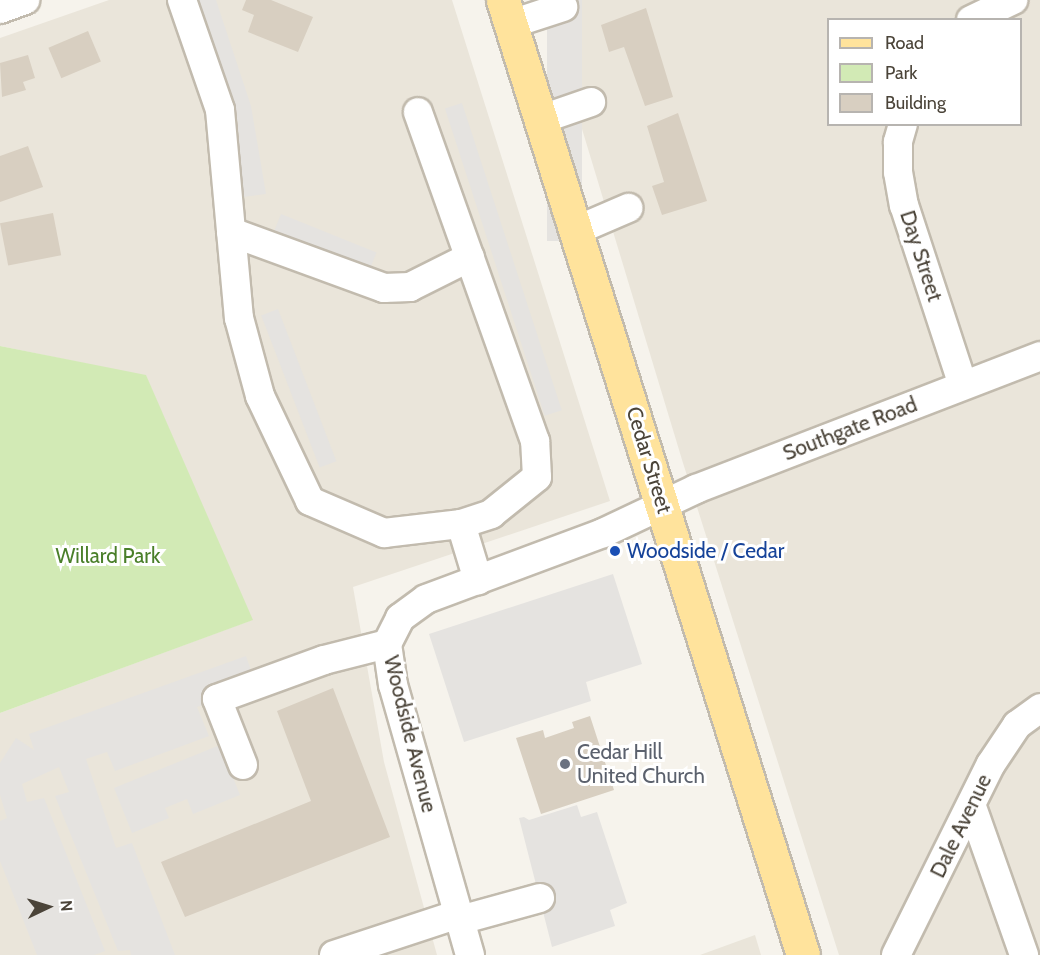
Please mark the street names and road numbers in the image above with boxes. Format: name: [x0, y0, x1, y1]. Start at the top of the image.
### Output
street label: Day Street: [894, 207, 948, 305]
street label: Southgate Road: [779, 392, 921, 466]
street label: Cedar Street: [621, 403, 677, 517]
street label: Woodside Avenue: [378, 653, 442, 815]
street label: Dale Avenue: [925, 770, 997, 882]

